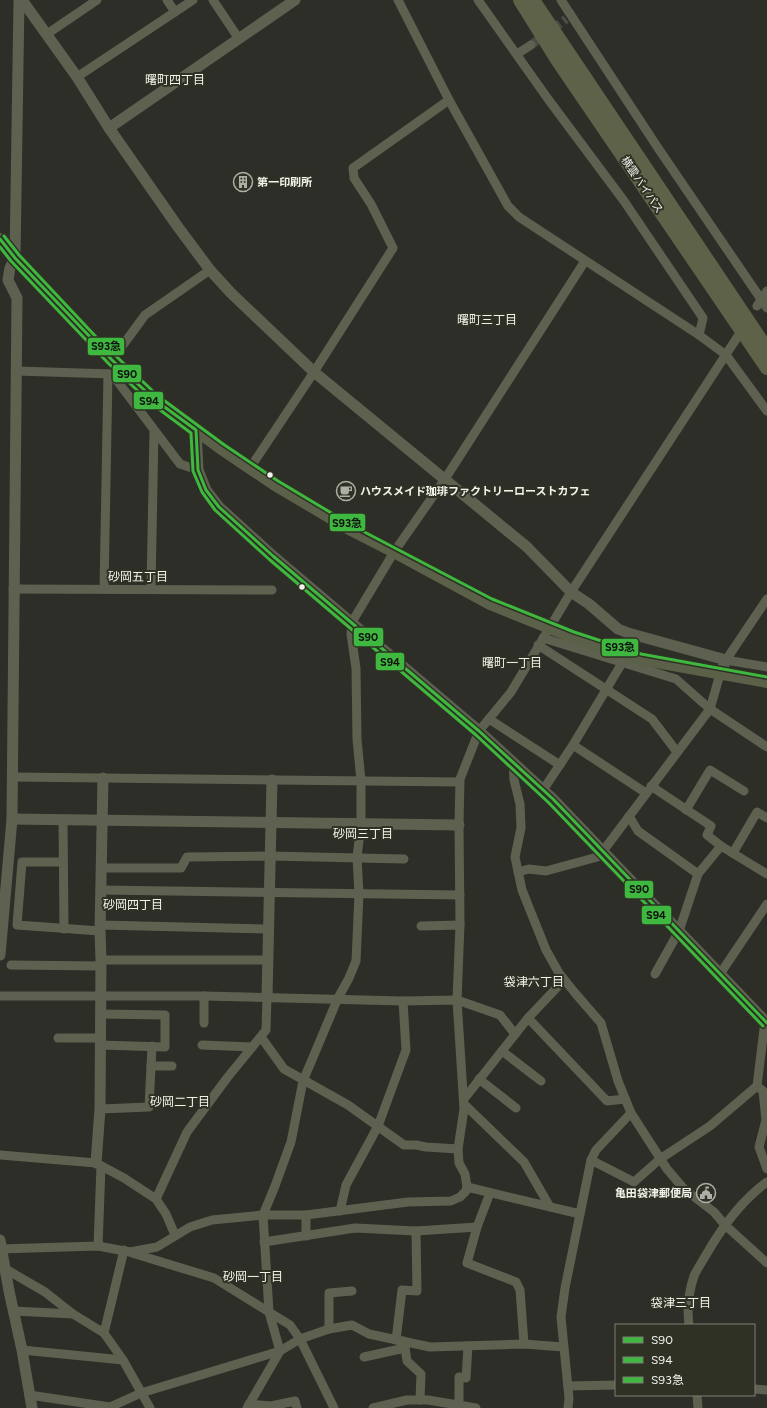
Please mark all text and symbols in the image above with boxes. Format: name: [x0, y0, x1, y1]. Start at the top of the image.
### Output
district label: 曙町四丁目: [145, 73, 205, 87]
street label: 横雲バイパス: [618, 154, 666, 216]
building icon: 第一印刷所: [232, 171, 254, 193]
place label: 第一印刷所: [257, 176, 312, 189]
district label: 曙町三丁目: [457, 313, 517, 327]
line badge: S93急: [87, 337, 125, 356]
text: S93急: [91, 340, 121, 353]
line badge: S90: [112, 364, 142, 383]
text: S90: [117, 368, 137, 381]
line badge: S94: [133, 391, 164, 410]
text: S94: [139, 395, 159, 408]
unlabelled marker: [265, 470, 275, 480]
cafe icon: ハウスメイド珈琲ファクトリーローストカフェ: [335, 480, 357, 502]
place label: ハウスメイド珈琲ファクトリーローストカフェ: [360, 485, 590, 498]
line badge: S93急: [329, 513, 366, 532]
text: S93急: [332, 517, 362, 530]
district label: 砂岡五丁目: [108, 570, 168, 584]
unlabelled marker: [297, 582, 307, 592]
line badge: S90: [353, 627, 384, 647]
text: S90: [358, 631, 378, 644]
line badge: S93急: [601, 638, 639, 657]
text: S93急: [605, 641, 635, 654]
line badge: S94: [375, 652, 405, 671]
text: S94: [380, 656, 400, 669]
district label: 曙町一丁目: [482, 656, 542, 670]
district label: 砂岡三丁目: [333, 827, 393, 841]
line badge: S90: [624, 880, 654, 899]
text: S90: [629, 883, 649, 896]
district label: 砂岡四丁目: [103, 898, 163, 912]
line badge: S94: [641, 905, 672, 925]
text: S94: [646, 909, 666, 922]
district label: 袋津六丁目: [503, 975, 564, 989]
district label: 砂岡二丁目: [150, 1095, 210, 1109]
public building icon: 亀田袋津郵便局: [695, 1182, 717, 1204]
place label: 亀田袋津郵便局: [615, 1187, 692, 1200]
district label: 砂岡一丁目: [223, 1270, 283, 1284]
district label: 袋津三丁目: [650, 1296, 711, 1310]
legend: [615, 1324, 755, 1396]
text: S90: [651, 1333, 673, 1347]
text: S94: [651, 1353, 673, 1367]
text: S93急: [651, 1373, 684, 1387]

